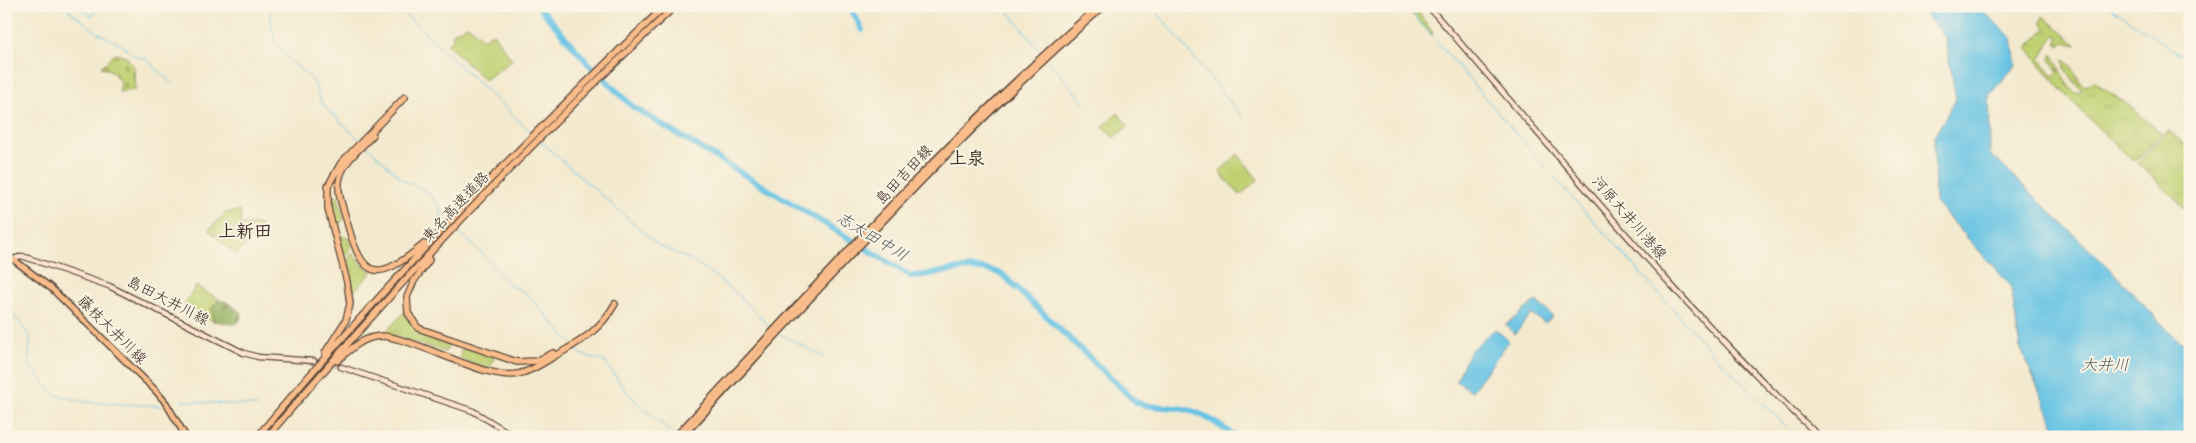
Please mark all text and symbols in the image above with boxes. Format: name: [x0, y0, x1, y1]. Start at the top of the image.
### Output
street label: 島田吉田線: [871, 141, 937, 209]
district label: 上泉: [949, 148, 985, 169]
street label: 東名高速道路: [418, 168, 494, 246]
street label: 河原大井川港線: [1587, 172, 1671, 264]
water label: 志太田中川: [833, 208, 911, 266]
district label: 上新田: [218, 221, 272, 242]
street label: 島田大井川線: [124, 272, 212, 330]
street label: 藤枝大井川線: [73, 291, 151, 369]
water label: 大井川: [2081, 356, 2129, 375]

